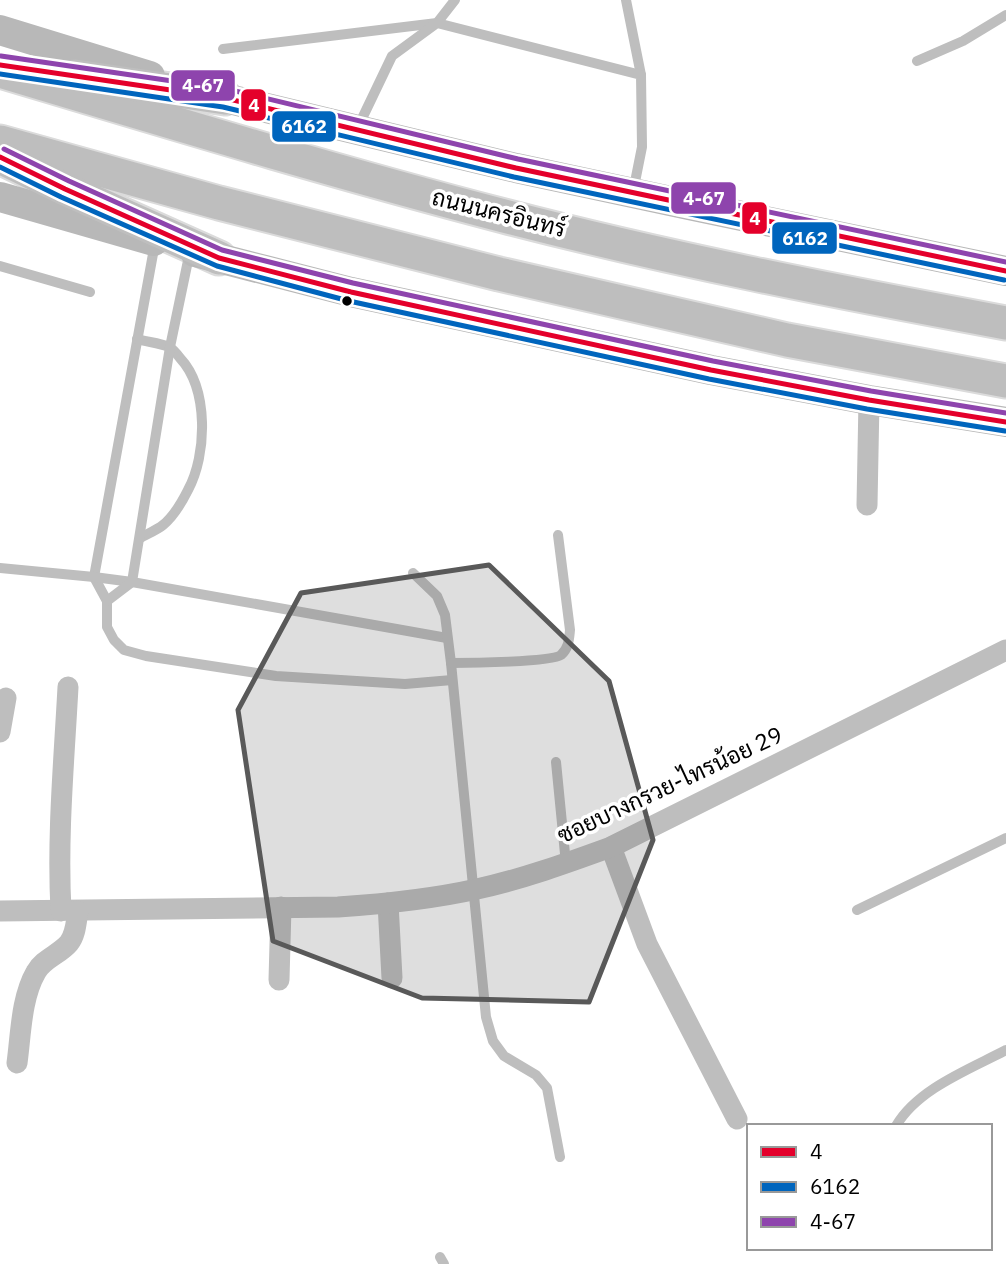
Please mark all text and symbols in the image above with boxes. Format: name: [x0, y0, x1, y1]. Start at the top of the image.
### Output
line badge: 4-67: [170, 69, 236, 102]
text: 4-67: [182, 73, 224, 97]
line badge: 4: [240, 88, 267, 122]
text: 4: [248, 93, 260, 117]
line badge: 6162: [271, 110, 337, 143]
text: 6162: [281, 114, 327, 138]
street label: ถนนนครอินทร์: [429, 181, 569, 243]
line badge: 4-67: [670, 181, 737, 215]
text: 4-67: [683, 186, 725, 210]
line badge: 4: [741, 201, 768, 235]
text: 4: [749, 206, 761, 230]
line badge: 6162: [771, 221, 838, 255]
text: 6162: [782, 226, 828, 250]
unlabelled marker: [340, 294, 354, 308]
street label: ซอยบางกรวย-ไทรน้อย 29: [552, 719, 787, 850]
legend: [747, 1124, 992, 1250]
text: 4: [810, 1137, 823, 1165]
text: 6162: [810, 1172, 860, 1200]
text: 4-67: [810, 1207, 856, 1235]

